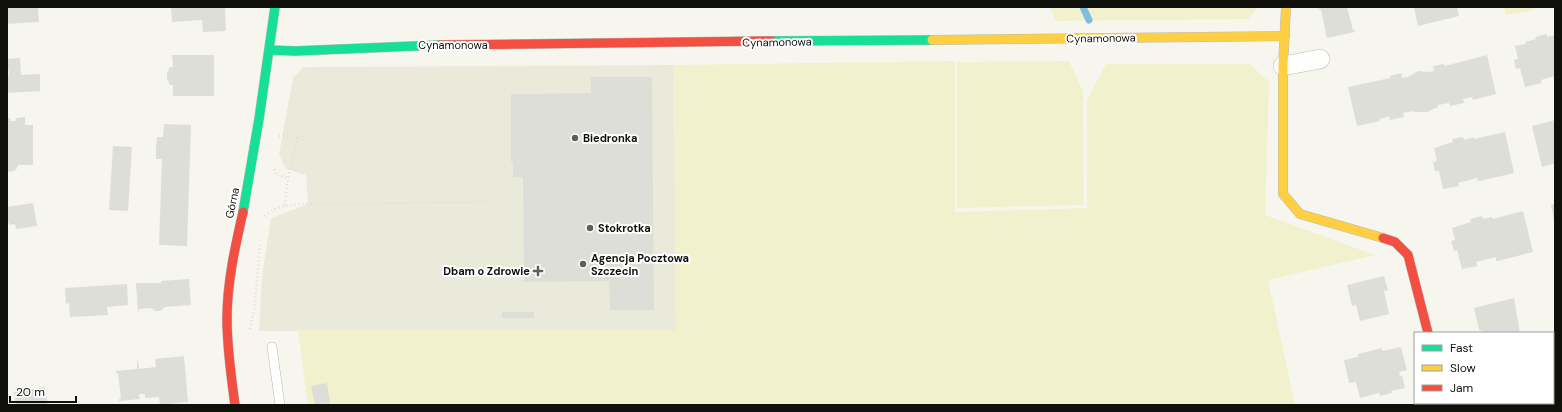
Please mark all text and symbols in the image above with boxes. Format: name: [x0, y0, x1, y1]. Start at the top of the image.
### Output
street label: Cynamonowa: [1066, 30, 1136, 46]
street label: Cynamonowa: [742, 34, 812, 50]
street label: Cynamonowa: [418, 38, 488, 52]
place label: Biedronka: [583, 131, 637, 145]
marker: Biedronka: [570, 133, 580, 143]
street label: Górna: [222, 186, 242, 220]
place label: Stokrotka: [598, 221, 651, 235]
marker: Stokrotka: [585, 223, 595, 233]
place label: Agencja Pocztowa Szczecin: [591, 251, 689, 278]
marker: Agencja Pocztowa Szczecin: [578, 259, 588, 269]
place label: Dbam o Zdrowie: [443, 264, 530, 278]
marker: Dbam o Zdrowie: [533, 266, 543, 276]
legend: [1414, 332, 1554, 404]
text: Fast: [1450, 340, 1473, 356]
text: Slow: [1450, 360, 1476, 376]
scale bar: [10, 378, 76, 404]
text: Jam: [1450, 380, 1473, 396]
text: 20 m: [16, 384, 45, 400]

